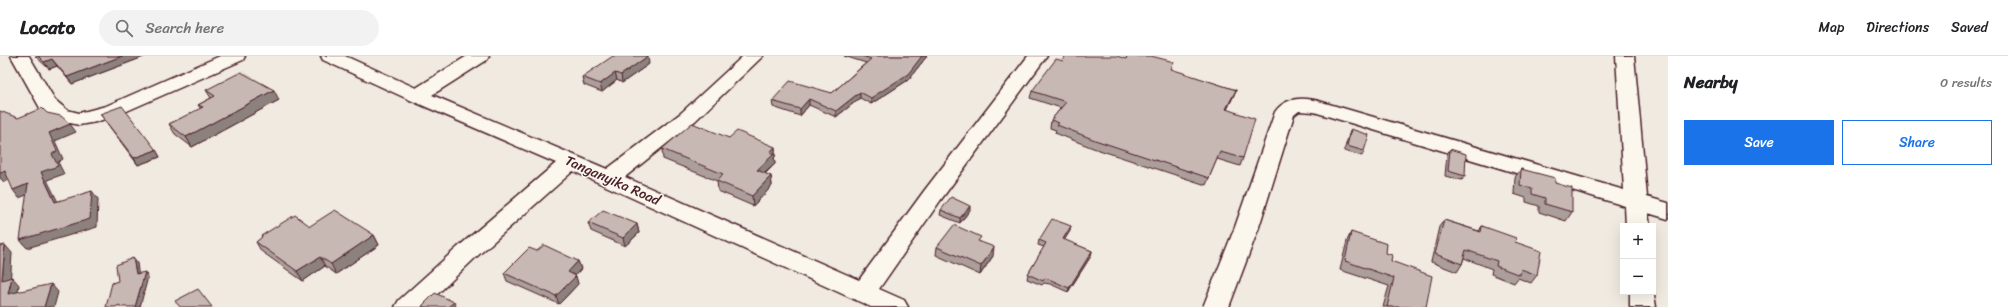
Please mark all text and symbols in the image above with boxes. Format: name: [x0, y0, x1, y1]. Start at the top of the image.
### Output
search box: [99, 10, 379, 46]
text: Locato: [20, 11, 75, 44]
text: Search here: [145, 15, 224, 41]
text: Map: [1818, 15, 1844, 40]
text: Directions: [1866, 15, 1929, 40]
text: Saved: [1951, 15, 1988, 40]
icon: search: [113, 17, 135, 39]
text: Nearby: [1684, 67, 1738, 97]
text: 0 results: [1940, 71, 1992, 94]
button: Save: [1684, 120, 1834, 165]
button: Share: [1842, 120, 1992, 165]
street label: Tanganyika Road: [561, 148, 666, 213]
map controls: [1620, 223, 1656, 295]
button: +: [1620, 223, 1656, 259]
button: −: [1620, 259, 1656, 295]

